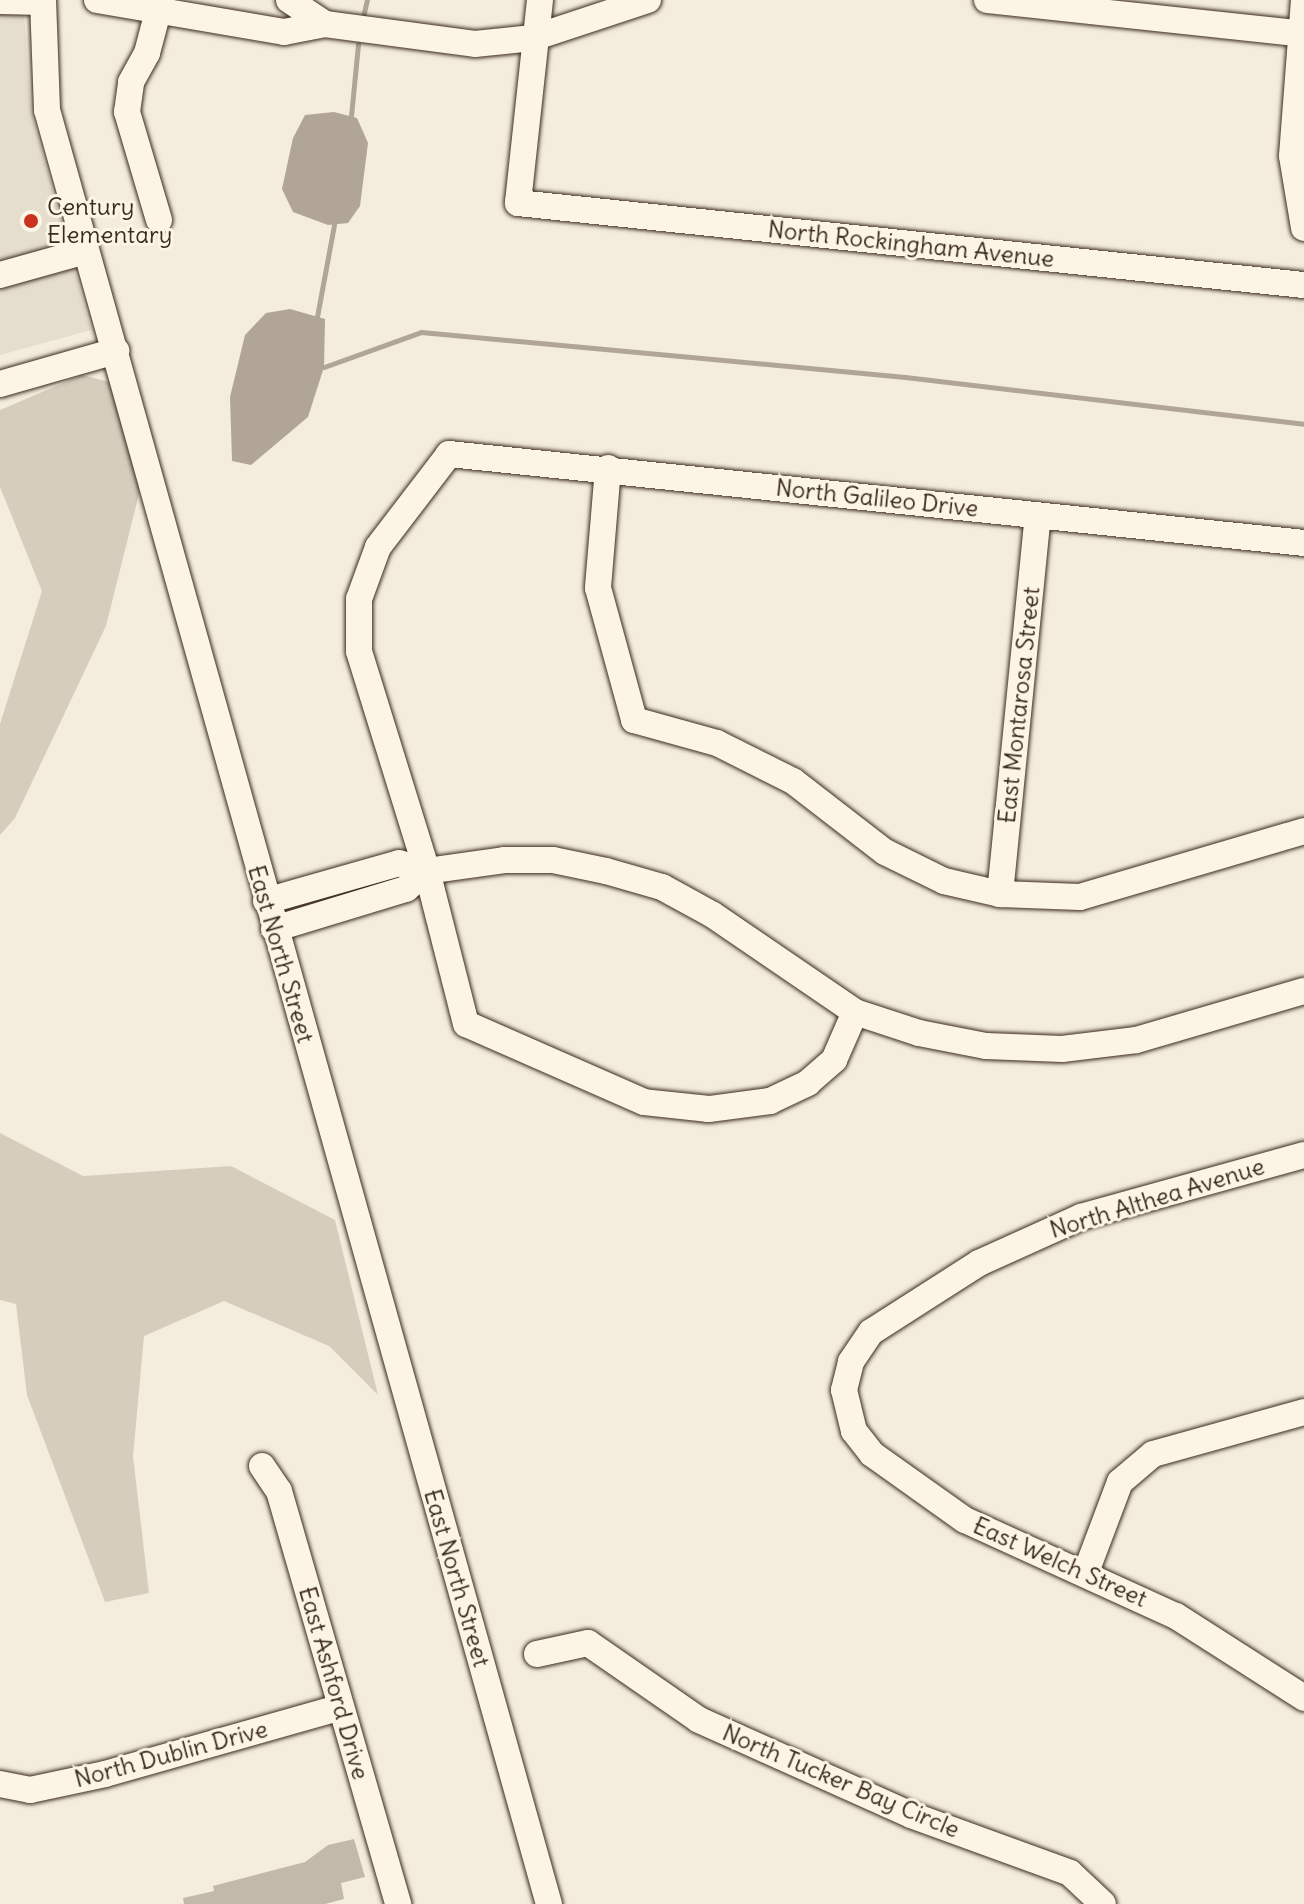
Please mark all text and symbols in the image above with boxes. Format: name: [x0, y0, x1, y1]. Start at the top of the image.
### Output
place label: Century Elementary: [47, 193, 172, 249]
marker: Century Elementary: [22, 212, 40, 230]
street label: North Rockingham Avenue: [766, 215, 1056, 273]
street label: North Galileo Drive: [774, 473, 980, 523]
street label: East Montarosa Street: [992, 585, 1046, 825]
street label: East North Street: [242, 862, 320, 1046]
street label: North Althea Avenue: [1046, 1152, 1268, 1244]
street label: East North Street: [418, 1486, 496, 1670]
street label: East Welch Street: [969, 1511, 1151, 1613]
street label: East Ashford Drive: [293, 1583, 375, 1783]
street label: North Dublin Drive: [71, 1714, 271, 1794]
street label: North Tucker Bay Circle: [718, 1718, 964, 1844]

